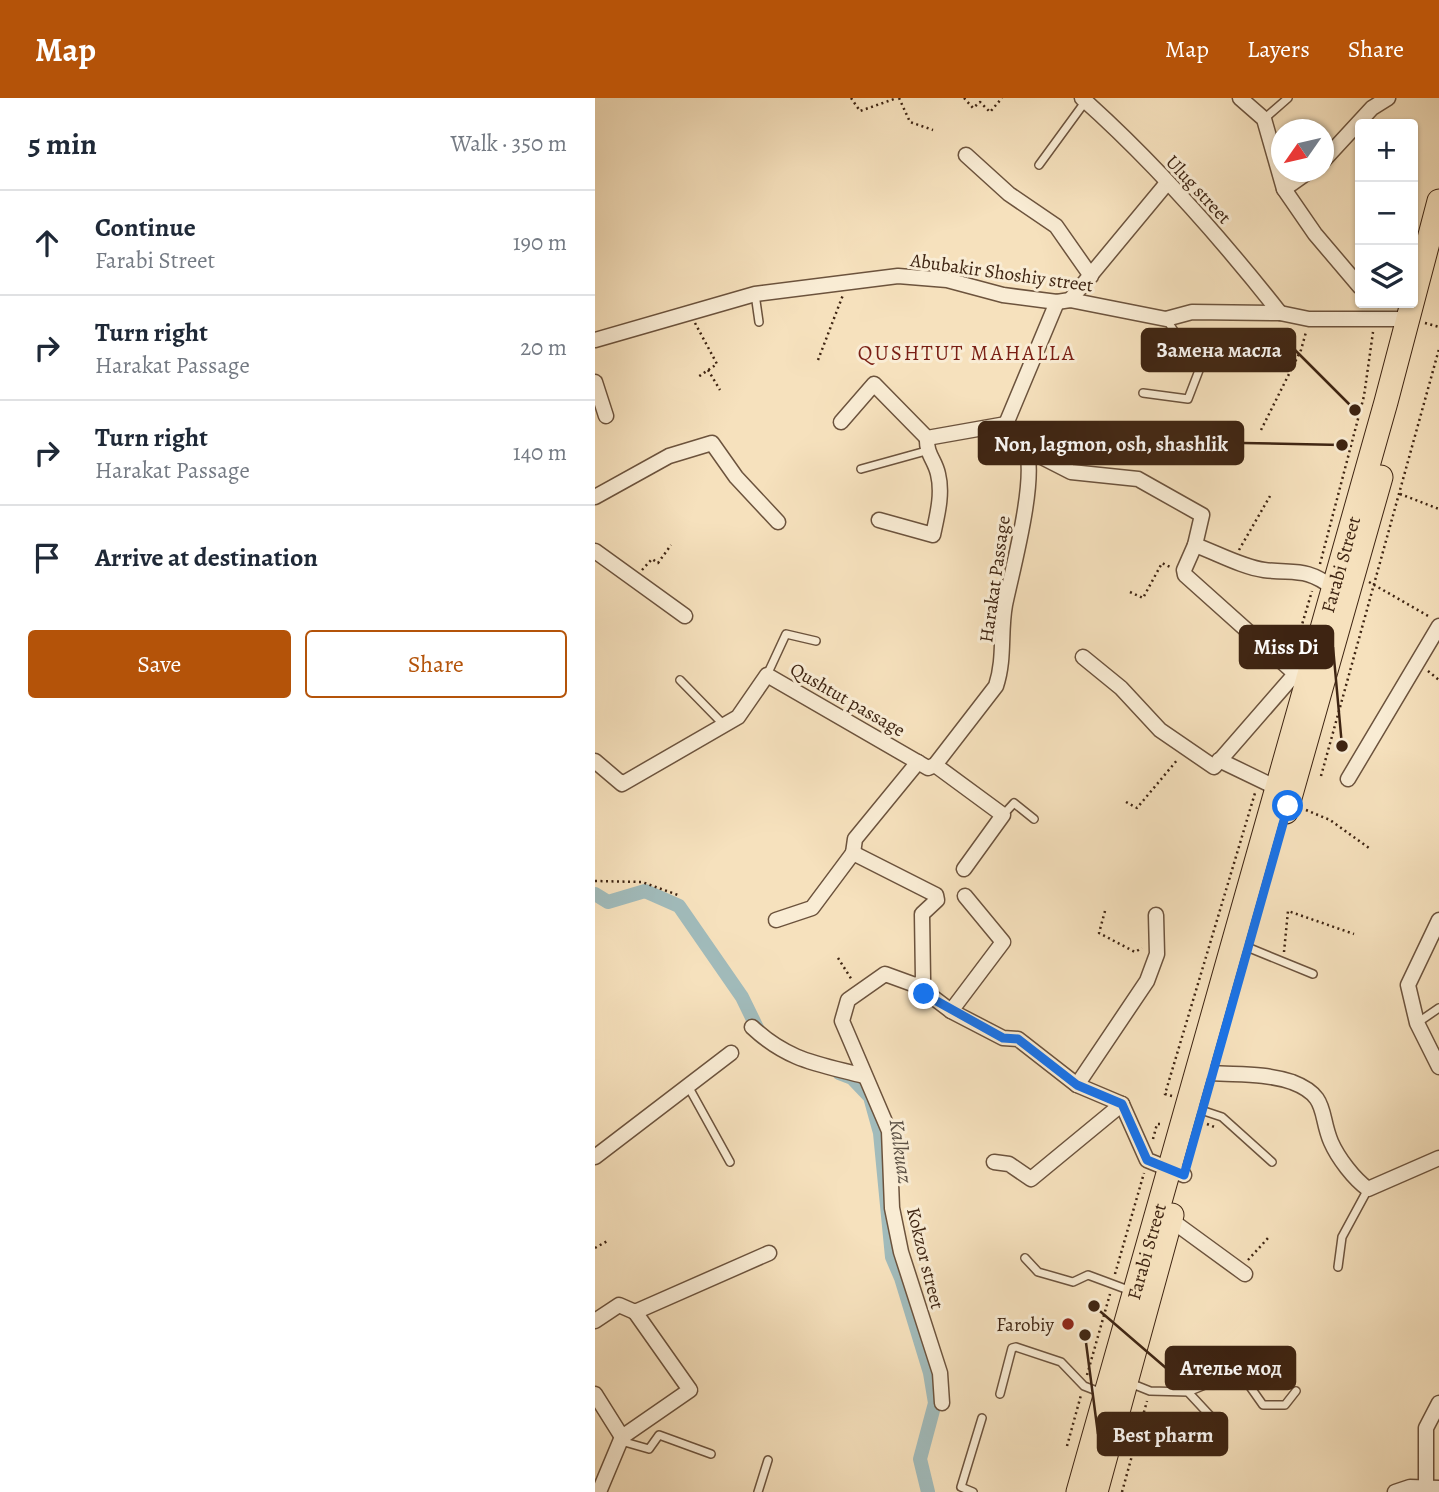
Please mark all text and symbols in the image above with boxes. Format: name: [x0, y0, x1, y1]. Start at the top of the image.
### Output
text: Map: [35, 27, 96, 72]
text: Map: [1165, 33, 1209, 65]
text: Layers: [1247, 33, 1310, 65]
text: Share: [1348, 33, 1404, 65]
north arrow: [1271, 119, 1334, 182]
map controls: [1355, 119, 1418, 308]
button: +: [1355, 119, 1418, 182]
text: 5 min: [28, 124, 97, 164]
text: Walk · 350 m: [451, 128, 567, 159]
street label: Ulug street: [1160, 150, 1237, 230]
button: −: [1355, 182, 1418, 245]
text: Continue: [95, 210, 196, 245]
icon: ahead: [28, 224, 66, 262]
text: 190 m: [513, 227, 567, 258]
text: Farabi Street: [95, 245, 215, 276]
button: layers: [1355, 245, 1418, 308]
street label: Abubakir Shoshiy street: [908, 247, 1095, 299]
text: Turn right: [95, 315, 208, 350]
icon: right: [28, 329, 66, 367]
callout: Замена масла: [1142, 329, 1295, 371]
text: 20 m: [520, 332, 567, 363]
text: Замена масла: [1156, 336, 1282, 364]
district label: QUSHTUT MAHALLA: [858, 339, 1076, 367]
text: Harakat Passage: [95, 350, 250, 381]
text: Turn right: [95, 420, 208, 455]
callout: Non, lagmon, osh, shashlik: [979, 422, 1243, 464]
text: Non, lagmon, osh, shashlik: [994, 430, 1228, 458]
icon: right: [28, 434, 66, 472]
text: 140 m: [513, 437, 567, 468]
text: Harakat Passage: [95, 455, 250, 486]
street label: Farabi Street: [1315, 513, 1367, 616]
street label: Harakat Passage: [973, 514, 1017, 644]
icon: arrive: [28, 539, 66, 577]
text: Arrive at destination: [95, 540, 318, 575]
callout: Miss Di: [1240, 626, 1333, 668]
button: Save: [28, 630, 291, 698]
button: Share: [305, 630, 567, 698]
text: Miss Di: [1253, 633, 1319, 661]
street label: Qushtut passage: [785, 656, 910, 743]
route start: [1272, 790, 1303, 821]
route end: [908, 978, 939, 1009]
water label: Kalkuaz: [883, 1117, 919, 1186]
street label: Farabi Street: [1121, 1200, 1173, 1303]
street label: Kokzor street: [900, 1205, 950, 1312]
place label: Farobiy: [996, 1312, 1055, 1338]
marker: Farobiy: [1060, 1316, 1076, 1332]
callout: Ателье мод: [1166, 1347, 1295, 1389]
text: Ателье мод: [1179, 1354, 1282, 1382]
callout: Best pharm: [1098, 1413, 1227, 1455]
text: Best pharm: [1113, 1421, 1214, 1449]

